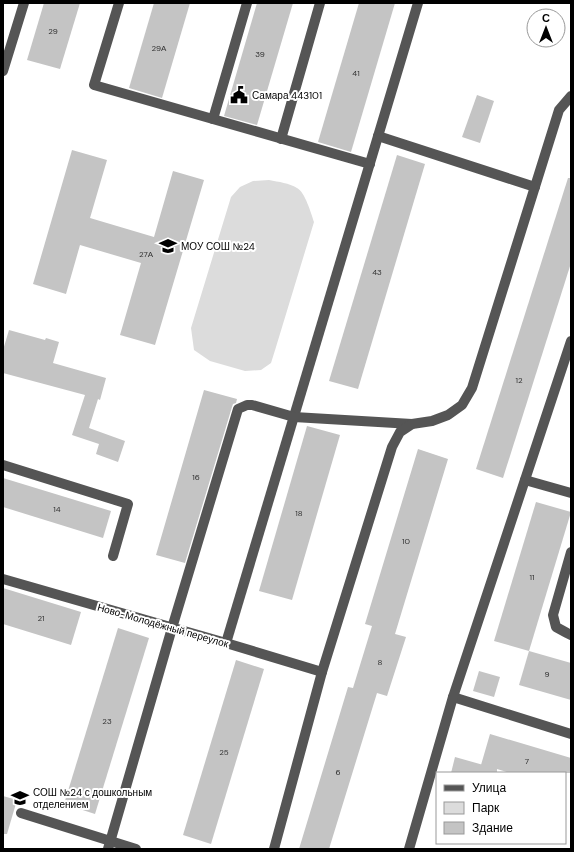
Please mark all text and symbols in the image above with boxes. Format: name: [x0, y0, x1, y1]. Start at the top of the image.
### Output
north arrow: [526, 8, 566, 48]
text: С: [542, 11, 550, 25]
house number: 29: [48, 26, 58, 36]
house number: 29А: [152, 43, 167, 53]
house number: 39: [255, 49, 265, 59]
house number: 41: [352, 68, 360, 78]
public building icon: Самара 443101: [229, 85, 249, 105]
place label: Самара 443101: [252, 89, 322, 102]
school or university icon: МОУ СОШ №24: [158, 236, 178, 256]
place label: МОУ СОШ №24: [181, 240, 255, 253]
house number: 27А: [139, 249, 154, 259]
house number: 43: [372, 267, 382, 277]
house number: 12: [515, 375, 523, 385]
house number: 16: [192, 472, 200, 482]
house number: 14: [53, 504, 61, 514]
house number: 18: [295, 508, 303, 518]
house number: 10: [402, 536, 411, 546]
house number: 11: [530, 572, 535, 582]
street label: Ново-Молодёжный переулок: [96, 601, 230, 651]
house number: 21: [37, 613, 45, 623]
house number: 8: [378, 657, 383, 667]
house number: 9: [544, 669, 550, 679]
house number: 23: [102, 716, 112, 726]
house number: 25: [219, 747, 229, 757]
house number: 7: [525, 756, 529, 766]
house number: 6: [335, 767, 341, 777]
legend: [436, 772, 566, 844]
text: Улица: [472, 780, 506, 796]
place label: СОШ №24 с дошкольным отделением: [33, 786, 152, 811]
school or university icon: СОШ №24 с дошкольным отделением: [10, 788, 30, 808]
text: Парк: [472, 800, 500, 816]
text: Здание: [472, 820, 513, 836]

